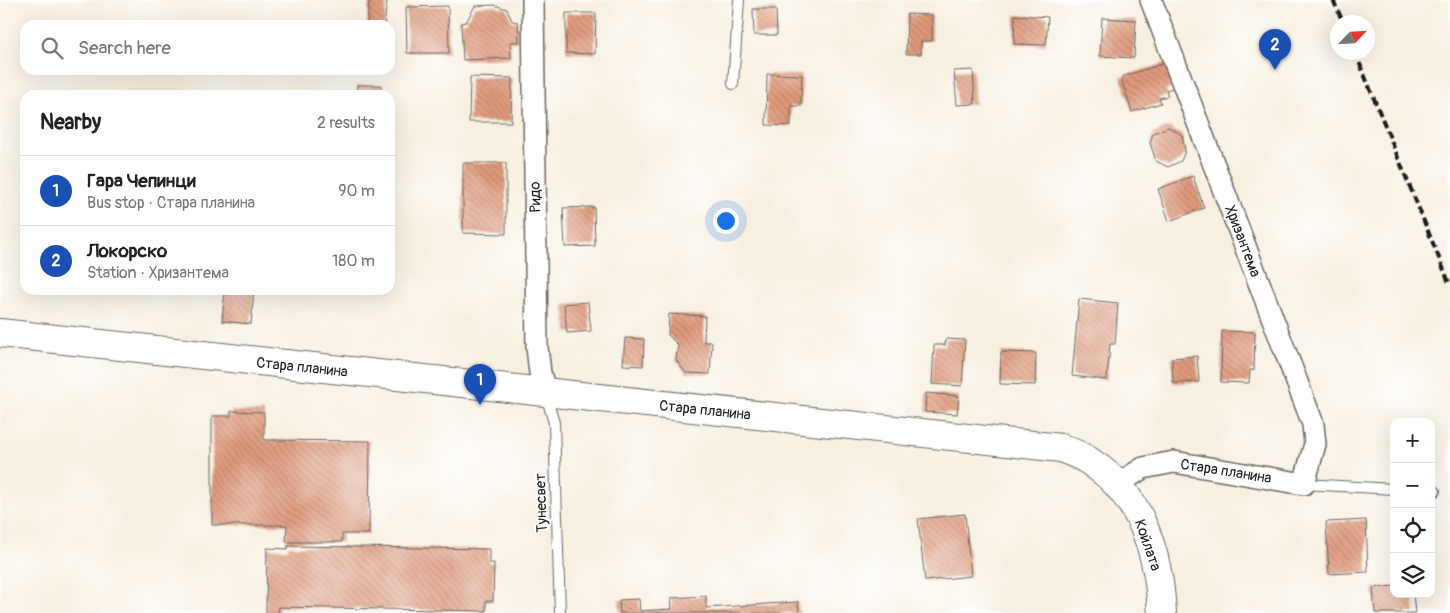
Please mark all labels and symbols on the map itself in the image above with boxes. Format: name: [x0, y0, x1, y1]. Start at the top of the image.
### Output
north arrow: [1330, 15, 1375, 60]
pin: 2: [1259, 29, 1291, 70]
street label: Ридо: [526, 181, 545, 213]
street label: Хризантема: [1220, 203, 1265, 280]
your location: [713, 208, 739, 234]
street label: Стара планина: [255, 353, 349, 382]
pin: 1: [464, 364, 496, 405]
street label: Стара планина: [658, 396, 752, 425]
street label: Стара планина: [1179, 455, 1273, 488]
street label: Тунесвет: [531, 472, 552, 533]
street label: Койлата: [1130, 517, 1165, 573]

